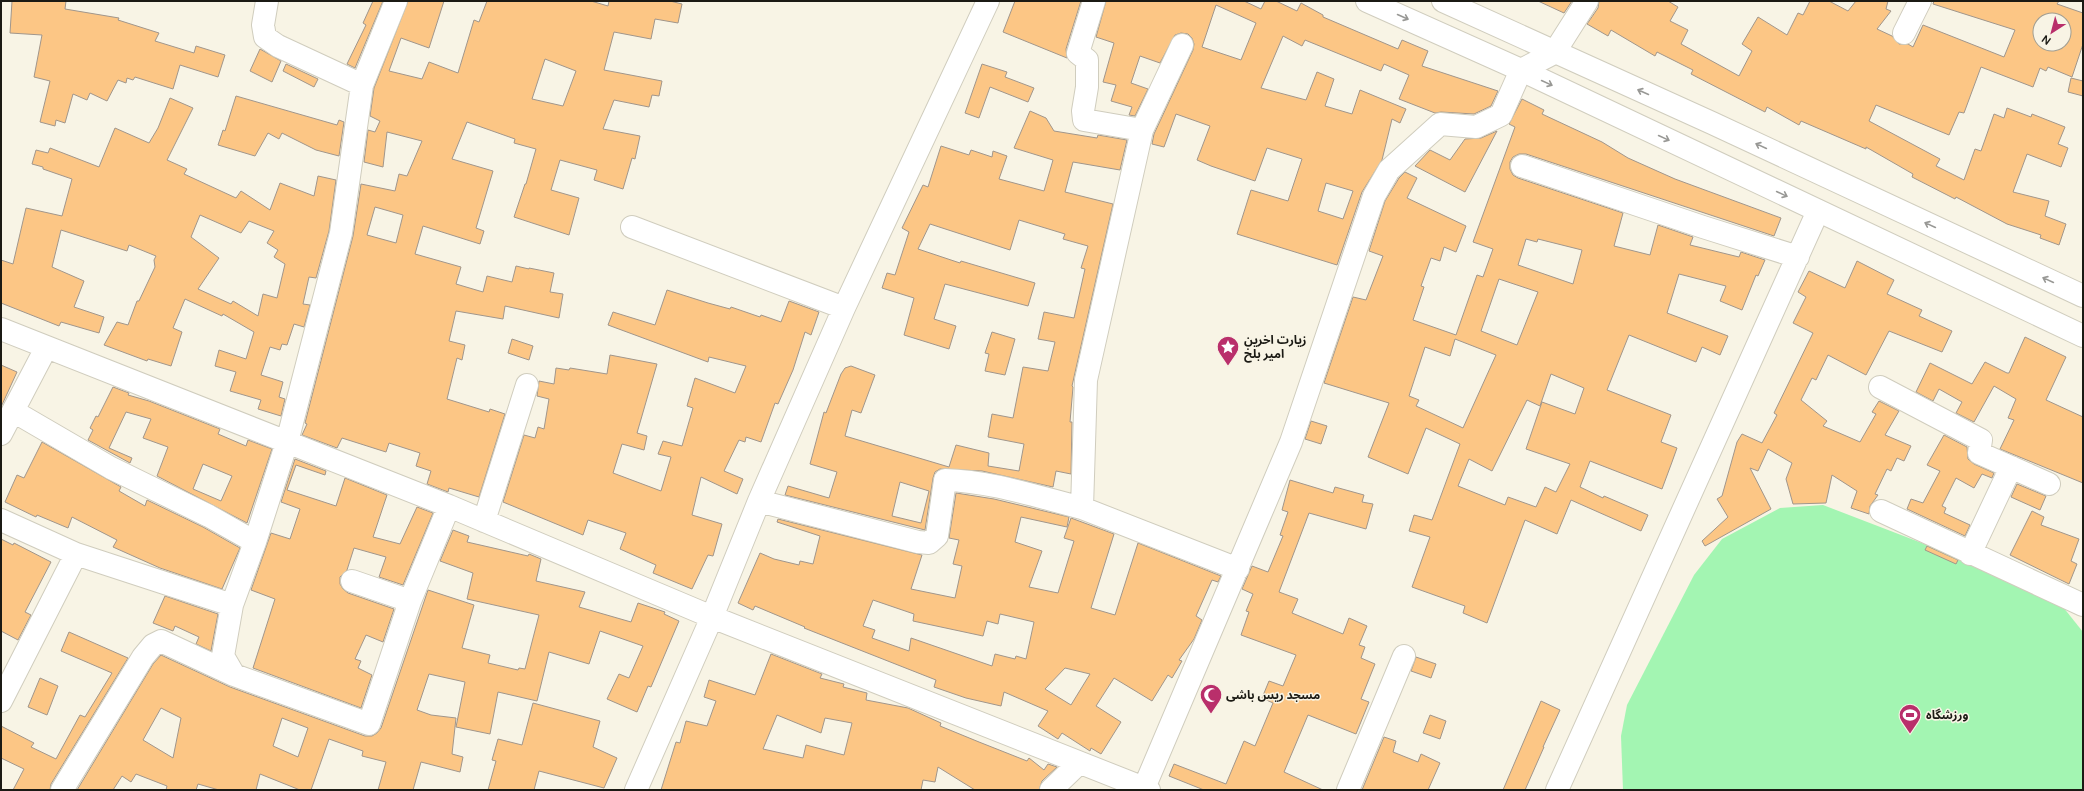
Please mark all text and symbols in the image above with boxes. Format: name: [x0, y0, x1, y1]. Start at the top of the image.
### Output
north arrow: [2032, 12, 2072, 52]
one-way arrow: [1397, 14, 1409, 21]
text: N: [2039, 32, 2053, 48]
one-way arrow: [1540, 80, 1552, 87]
one-way arrow: [1637, 88, 1649, 95]
one-way arrow: [1658, 135, 1670, 142]
one-way arrow: [1756, 142, 1768, 149]
one-way arrow: [1775, 191, 1787, 198]
one-way arrow: [1924, 221, 1936, 228]
one-way arrow: [2042, 276, 2054, 283]
place label: زیارت اخرین امیر بلخ: [1244, 332, 1307, 363]
place icon: زیارت اخرین امیر بلخ: [1215, 334, 1241, 367]
mosque icon: مسجد ریس باشی: [1198, 682, 1224, 715]
place label: مسجد ریس باشی: [1226, 687, 1320, 703]
sports icon: ورزشگاه: [1897, 702, 1923, 735]
place label: ورزشگاه: [1926, 707, 1968, 723]

